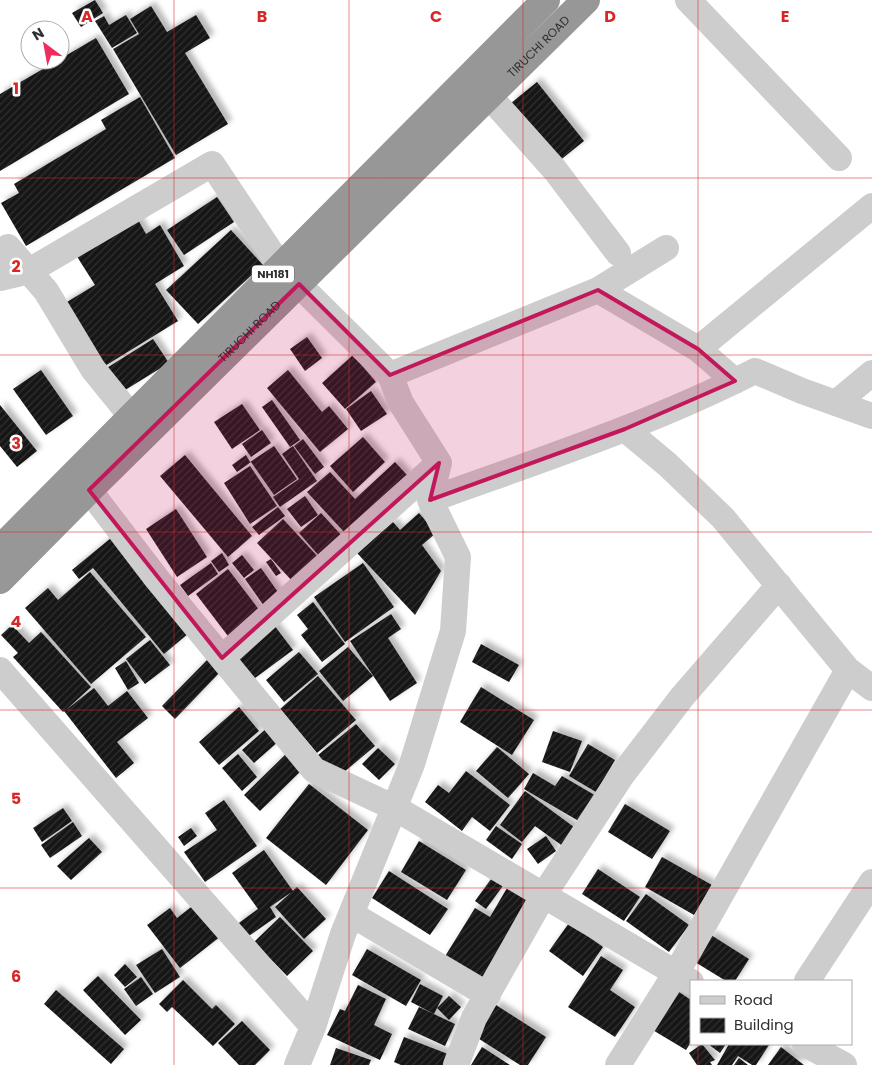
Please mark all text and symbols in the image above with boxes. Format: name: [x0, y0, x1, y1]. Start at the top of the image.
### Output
text: A: [81, 5, 93, 28]
text: B: [257, 5, 267, 28]
text: C: [430, 5, 442, 28]
text: D: [604, 5, 616, 28]
text: E: [781, 5, 789, 28]
street label: TIRUCHI ROAD: [503, 12, 573, 81]
north arrow: [20, 20, 70, 70]
text: N: [28, 23, 48, 45]
text: 1: [13, 77, 19, 100]
text: 2: [11, 255, 21, 278]
road number: NH181: [252, 266, 294, 282]
street label: TIRUCHI ROAD: [214, 297, 284, 366]
text: 3: [11, 432, 21, 455]
text: 4: [11, 610, 22, 633]
text: 5: [11, 787, 21, 810]
text: 6: [11, 965, 21, 988]
legend: [690, 980, 852, 1045]
text: Road: [734, 989, 773, 1010]
text: Building: [734, 1014, 794, 1035]

